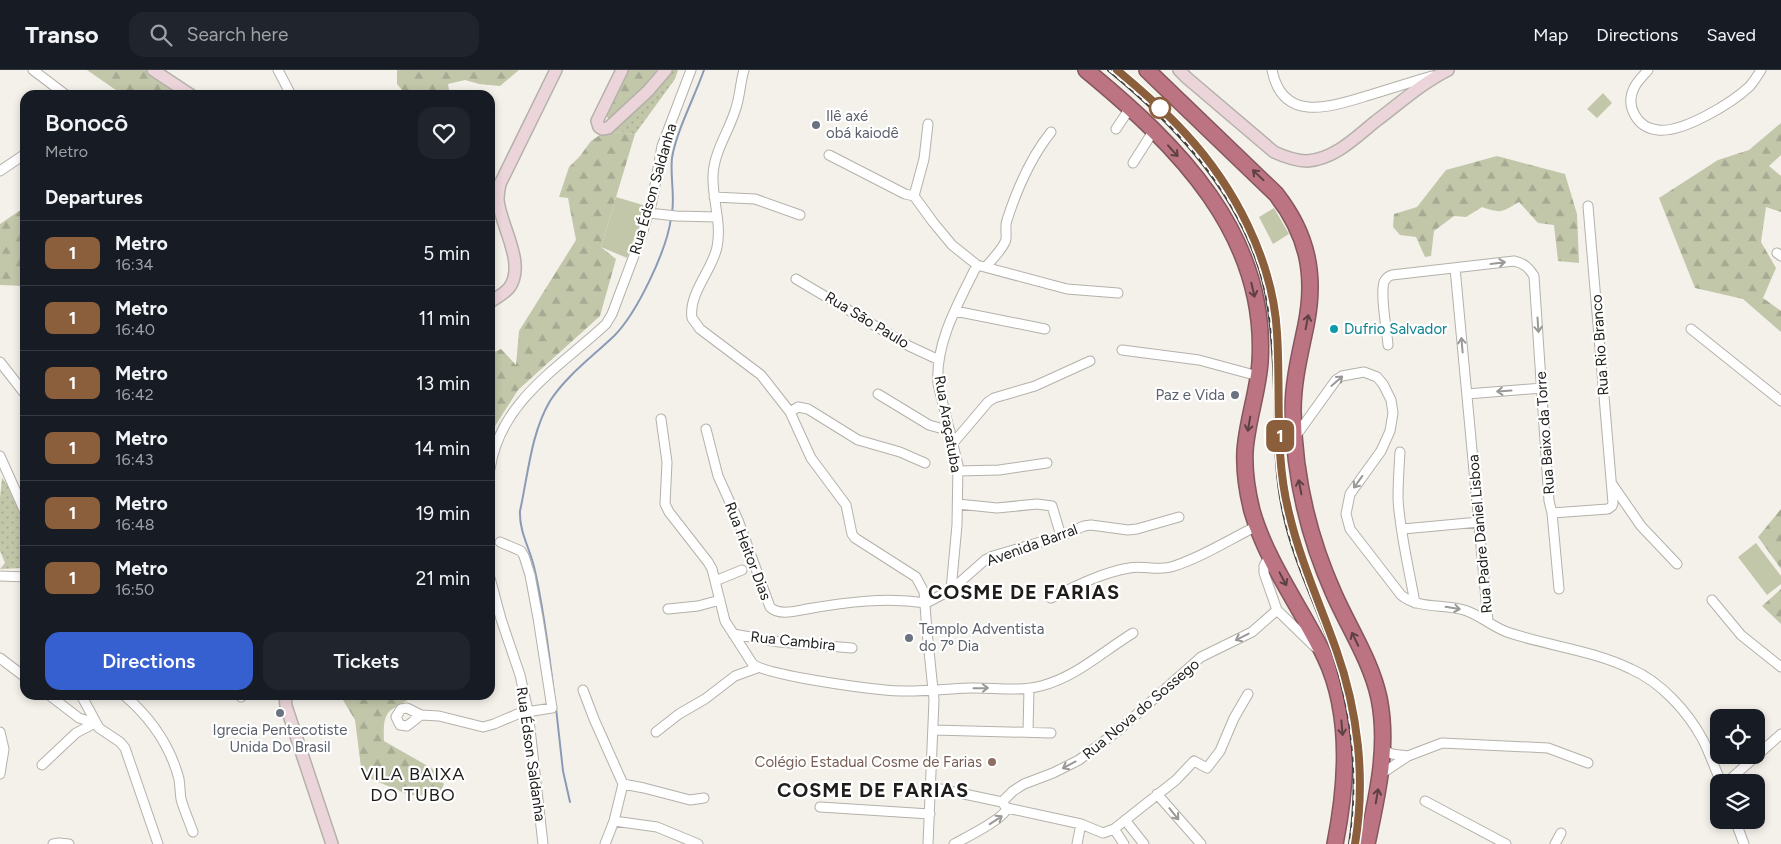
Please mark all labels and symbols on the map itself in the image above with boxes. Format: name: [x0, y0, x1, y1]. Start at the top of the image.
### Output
unlabelled marker: [1149, 97, 1171, 119]
place label: Ilê axé obá kaiodê: [826, 107, 899, 142]
marker: Ilê axé obá kaiodê: [810, 119, 822, 131]
street label: Rua Édson Saldanha: [626, 121, 680, 257]
one-way arrow: [1167, 145, 1179, 157]
one-way arrow: [1252, 169, 1264, 181]
one-way arrow: [1489, 258, 1505, 268]
one-way arrow: [1249, 281, 1258, 297]
street label: Rua São Paulo: [822, 288, 913, 352]
street label: Rua Rio Branco: [1587, 293, 1613, 396]
one-way arrow: [1302, 314, 1312, 330]
one-way arrow: [1533, 317, 1542, 333]
place label: Dufrio Salvador: [1344, 320, 1447, 338]
marker: Dufrio Salvador: [1328, 323, 1340, 335]
one-way arrow: [1457, 337, 1467, 353]
street label: Rua Baixo da Torre: [1532, 371, 1558, 495]
street label: Rua Araçatuba: [931, 374, 965, 474]
one-way arrow: [1331, 375, 1344, 386]
place label: Paz e Vida: [1156, 386, 1225, 404]
one-way arrow: [1497, 386, 1513, 396]
marker: Paz e Vida: [1229, 389, 1241, 401]
one-way arrow: [1244, 416, 1254, 432]
line badge: 1: [1264, 420, 1296, 452]
street label: Rua Padre Daniel Lisboa: [1464, 454, 1496, 614]
one-way arrow: [1353, 475, 1363, 489]
one-way arrow: [1294, 479, 1304, 495]
street label: Rua Heitor Dias: [721, 499, 775, 603]
street label: Avenida Barral: [984, 520, 1080, 570]
one-way arrow: [1279, 571, 1288, 586]
district label: COSME DE FARIAS: [928, 580, 1120, 604]
one-way arrow: [1445, 603, 1461, 613]
place label: Templo Adventista do 7º Dia: [919, 620, 1044, 655]
street label: Rua Cambira: [750, 628, 836, 654]
marker: Templo Adventista do 7º Dia: [903, 632, 915, 644]
one-way arrow: [1234, 632, 1249, 642]
one-way arrow: [1350, 632, 1360, 647]
street label: Rua Nova do Sossego: [1079, 655, 1203, 763]
one-way arrow: [973, 683, 989, 693]
street label: Rua Édson Saldanha: [513, 686, 549, 822]
marker: Igrecia Pentecotiste Unida Do Brasil: [274, 707, 286, 719]
one-way arrow: [1338, 720, 1347, 736]
place label: Igrecia Pentecotiste Unida Do Brasil: [213, 721, 347, 756]
place label: Colégio Estadual Cosme de Farias: [755, 753, 982, 771]
marker: Colégio Estadual Cosme de Farias: [986, 756, 998, 768]
one-way arrow: [1062, 761, 1077, 771]
district label: VILA BAIXA DO TUBO: [361, 763, 465, 806]
district label: COSME DE FARIAS: [777, 778, 969, 802]
one-way arrow: [1372, 789, 1382, 805]
one-way arrow: [1168, 807, 1179, 820]
one-way arrow: [989, 815, 1003, 825]

